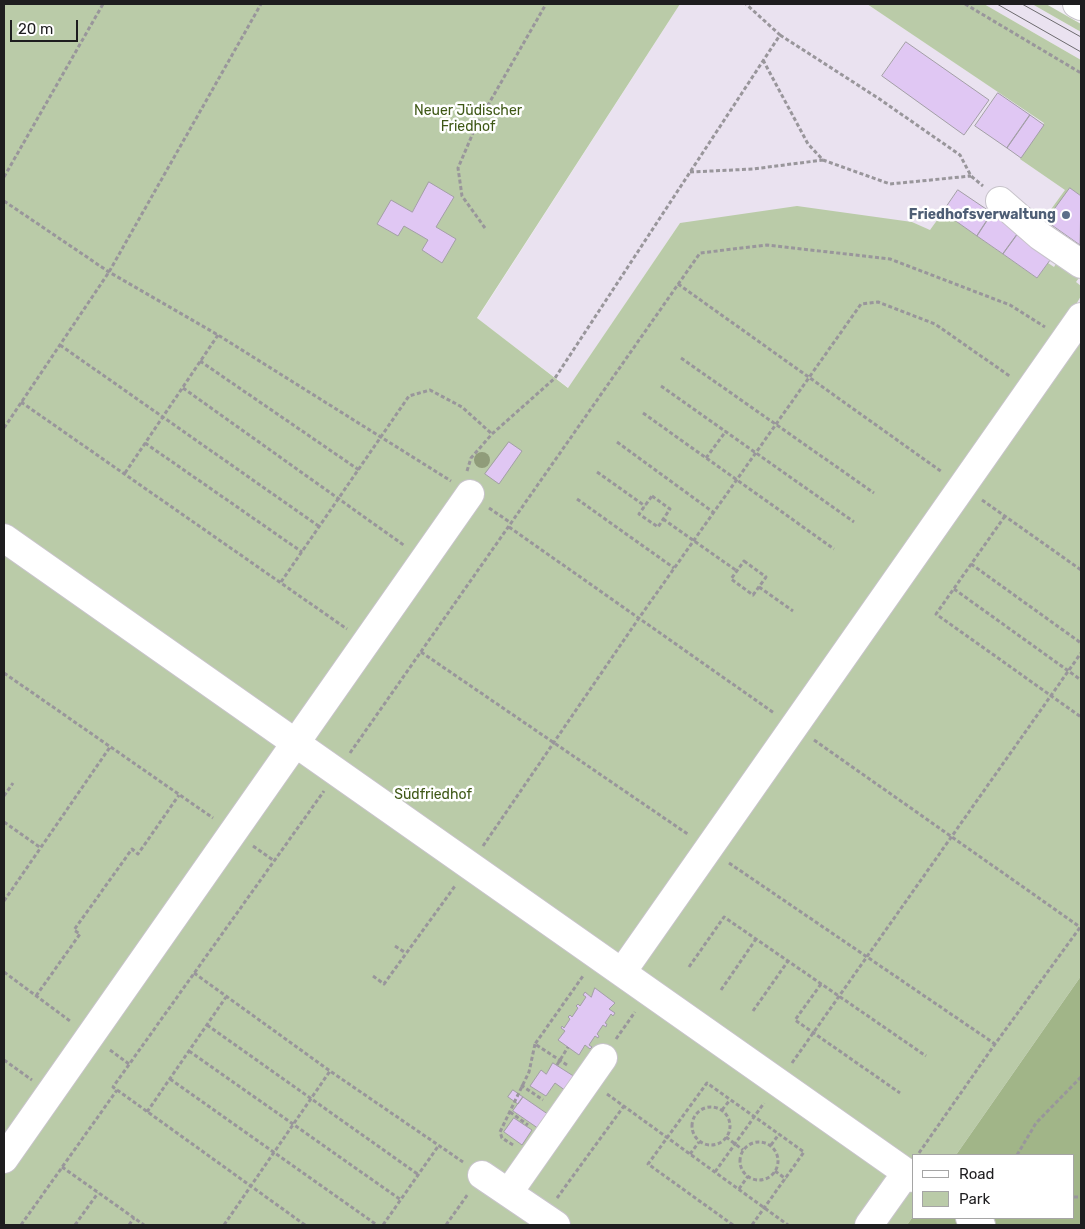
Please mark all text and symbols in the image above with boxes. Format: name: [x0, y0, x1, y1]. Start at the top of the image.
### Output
scale bar: [12, 10, 80, 42]
text: 20 m: [18, 20, 53, 38]
park label: Neuer Jüdischer Friedhof: [414, 103, 522, 136]
place label: Friedhofsverwaltung: [909, 207, 1056, 223]
marker: Friedhofsverwaltung: [1060, 209, 1072, 221]
park label: Südfriedhof: [394, 787, 472, 803]
legend: [912, 1154, 1075, 1219]
text: Road: [959, 1165, 995, 1183]
text: Park: [959, 1190, 990, 1208]

